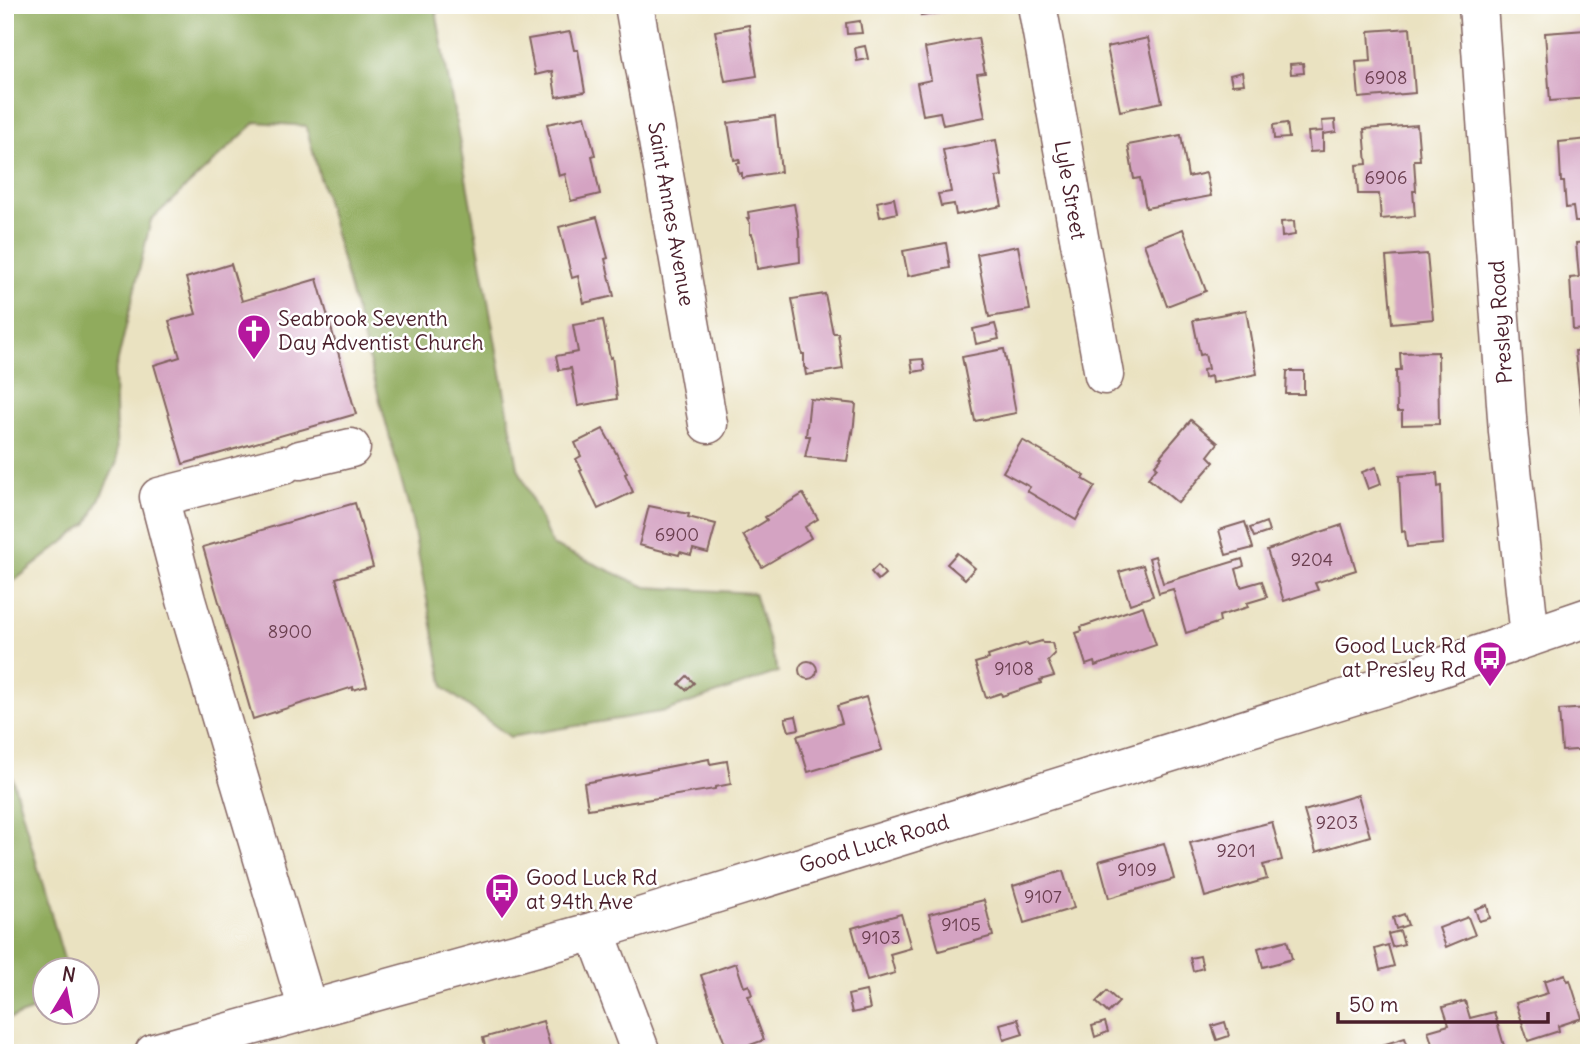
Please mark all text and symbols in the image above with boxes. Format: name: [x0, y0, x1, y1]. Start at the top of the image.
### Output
house number: 6908: [1365, 66, 1407, 89]
street label: Saint Annes Avenue: [642, 120, 701, 308]
street label: Lyle Street: [1049, 138, 1092, 242]
house number: 6906: [1365, 166, 1407, 189]
street label: Presley Road: [1483, 259, 1518, 385]
place label: Seabrook Seventh Day Adventist Church: [278, 305, 484, 356]
church icon: Seabrook Seventh Day Adventist Church: [235, 312, 273, 361]
house number: 6900: [655, 523, 699, 546]
house number: 9204: [1291, 548, 1333, 571]
house number: 8900: [268, 620, 312, 643]
place label: Good Luck Rd at Presley Rd: [1335, 632, 1466, 683]
bus stop icon: Good Luck Rd at Presley Rd: [1471, 639, 1509, 688]
house number: 9108: [994, 657, 1034, 680]
street label: Good Luck Road: [796, 808, 952, 879]
house number: 9203: [1316, 811, 1358, 834]
house number: 9201: [1216, 839, 1256, 862]
house number: 9109: [1117, 858, 1157, 881]
place label: Good Luck Rd at 94th Ave: [526, 864, 657, 915]
bus stop icon: Good Luck Rd at 94th Ave: [483, 871, 521, 920]
house number: 9107: [1024, 885, 1062, 908]
house number: 9105: [941, 913, 981, 936]
house number: 9103: [861, 926, 901, 949]
north arrow: [32, 956, 102, 1026]
text: N: [60, 961, 78, 987]
scale bar: [1338, 981, 1548, 1025]
text: 50 m: [1349, 991, 1398, 1018]

